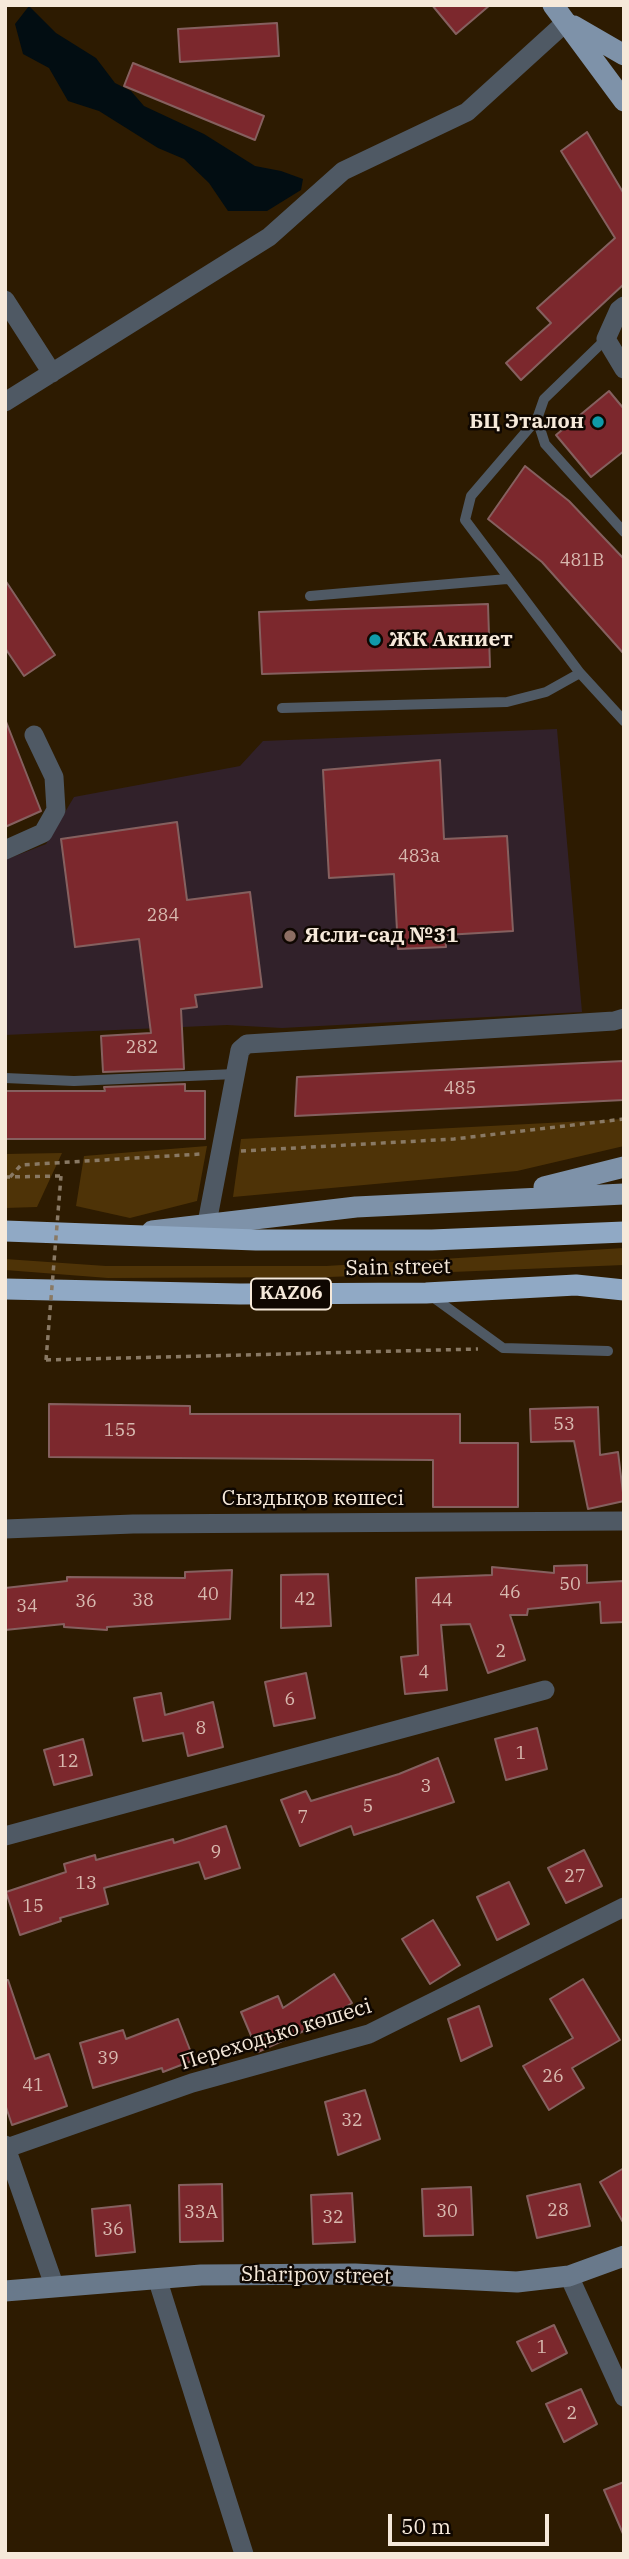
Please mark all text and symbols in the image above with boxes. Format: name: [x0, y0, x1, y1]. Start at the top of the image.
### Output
place label: БЦ Эталон: [469, 409, 584, 435]
marker: БЦ Эталон: [590, 414, 606, 430]
house number: 481В: [560, 550, 604, 572]
place label: ЖК Акниет: [389, 627, 513, 653]
marker: ЖК Акниет: [367, 632, 383, 648]
house number: 483а: [398, 846, 440, 868]
house number: 284: [147, 905, 179, 927]
place label: Ясли-сад №31: [304, 923, 459, 949]
marker: Ясли-сад №31: [282, 928, 298, 944]
house number: 282: [126, 1037, 158, 1059]
house number: 485: [444, 1078, 476, 1100]
street label: Sain street: [345, 1254, 451, 1282]
road number: KАZ06: [251, 1278, 331, 1310]
house number: 53: [553, 1414, 575, 1436]
house number: 155: [104, 1420, 136, 1442]
street label: Сыздықов көшесі: [222, 1486, 404, 1512]
house number: 50: [559, 1574, 581, 1596]
house number: 46: [499, 1582, 521, 1604]
house number: 40: [197, 1584, 219, 1606]
house number: 42: [294, 1589, 316, 1611]
house number: 38: [132, 1590, 154, 1612]
house number: 44: [431, 1590, 453, 1612]
house number: 36: [75, 1591, 97, 1613]
house number: 34: [16, 1596, 38, 1618]
house number: 2: [496, 1641, 506, 1663]
house number: 4: [419, 1662, 429, 1684]
house number: 6: [285, 1689, 295, 1711]
house number: 8: [196, 1718, 206, 1740]
house number: 1: [516, 1743, 526, 1765]
house number: 12: [57, 1751, 79, 1773]
house number: 3: [421, 1776, 431, 1798]
house number: 5: [363, 1796, 373, 1818]
house number: 7: [298, 1807, 308, 1829]
house number: 9: [211, 1842, 221, 1864]
house number: 27: [564, 1866, 586, 1888]
house number: 13: [75, 1873, 97, 1895]
house number: 15: [22, 1896, 44, 1918]
street label: Переходько көшесі: [177, 1994, 375, 2076]
house number: 39: [97, 2048, 119, 2070]
house number: 26: [542, 2066, 564, 2088]
house number: 41: [22, 2075, 44, 2097]
house number: 32: [341, 2110, 363, 2132]
house number: 28: [547, 2200, 569, 2222]
house number: 30: [436, 2201, 458, 2223]
house number: 33А: [184, 2202, 218, 2224]
house number: 32: [322, 2207, 344, 2229]
house number: 36: [102, 2219, 124, 2241]
street label: Sharipov street: [241, 2262, 391, 2290]
house number: 1: [537, 2337, 547, 2359]
house number: 2: [567, 2403, 577, 2425]
scale bar: [391, 2500, 552, 2544]
text: 50 m: [401, 2512, 451, 2540]

